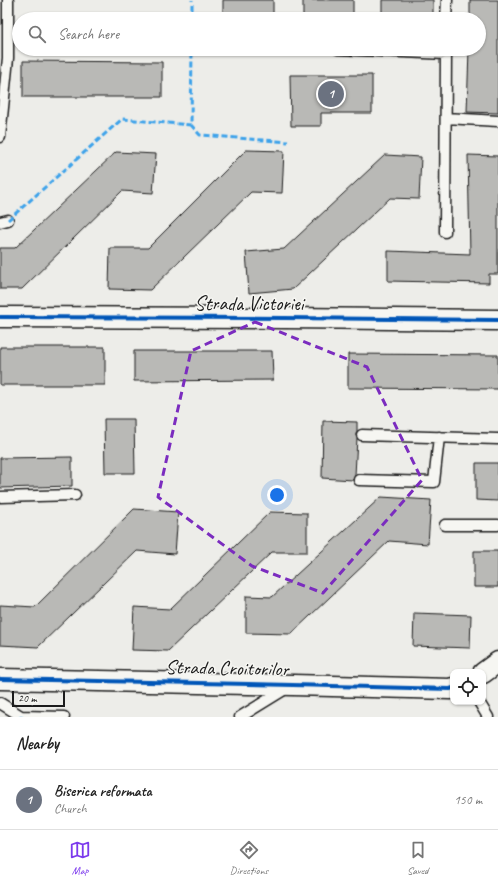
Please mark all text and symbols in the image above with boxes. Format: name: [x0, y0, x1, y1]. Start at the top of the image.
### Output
search box: [12, 12, 486, 56]
icon: search: [26, 23, 48, 45]
text: Search here: [58, 25, 119, 44]
pin: 1: [318, 79, 344, 109]
street label: Strada Victoriei: [195, 291, 306, 316]
your location: [267, 485, 287, 505]
street label: Strada Croitorilor: [165, 654, 291, 682]
map controls: [450, 669, 486, 705]
button: locate: [450, 669, 486, 705]
scale bar: [12, 689, 65, 708]
text: 20 m: [18, 691, 37, 705]
text: Nearby: [16, 733, 59, 754]
text: Biserica reformata: [54, 782, 152, 801]
text: 1: [26, 792, 32, 808]
text: 150 m: [454, 792, 482, 808]
text: Church: [54, 801, 87, 817]
tab: Map: [69, 839, 91, 877]
tab: Directions: [230, 839, 268, 877]
tab: Saved: [407, 839, 429, 877]

